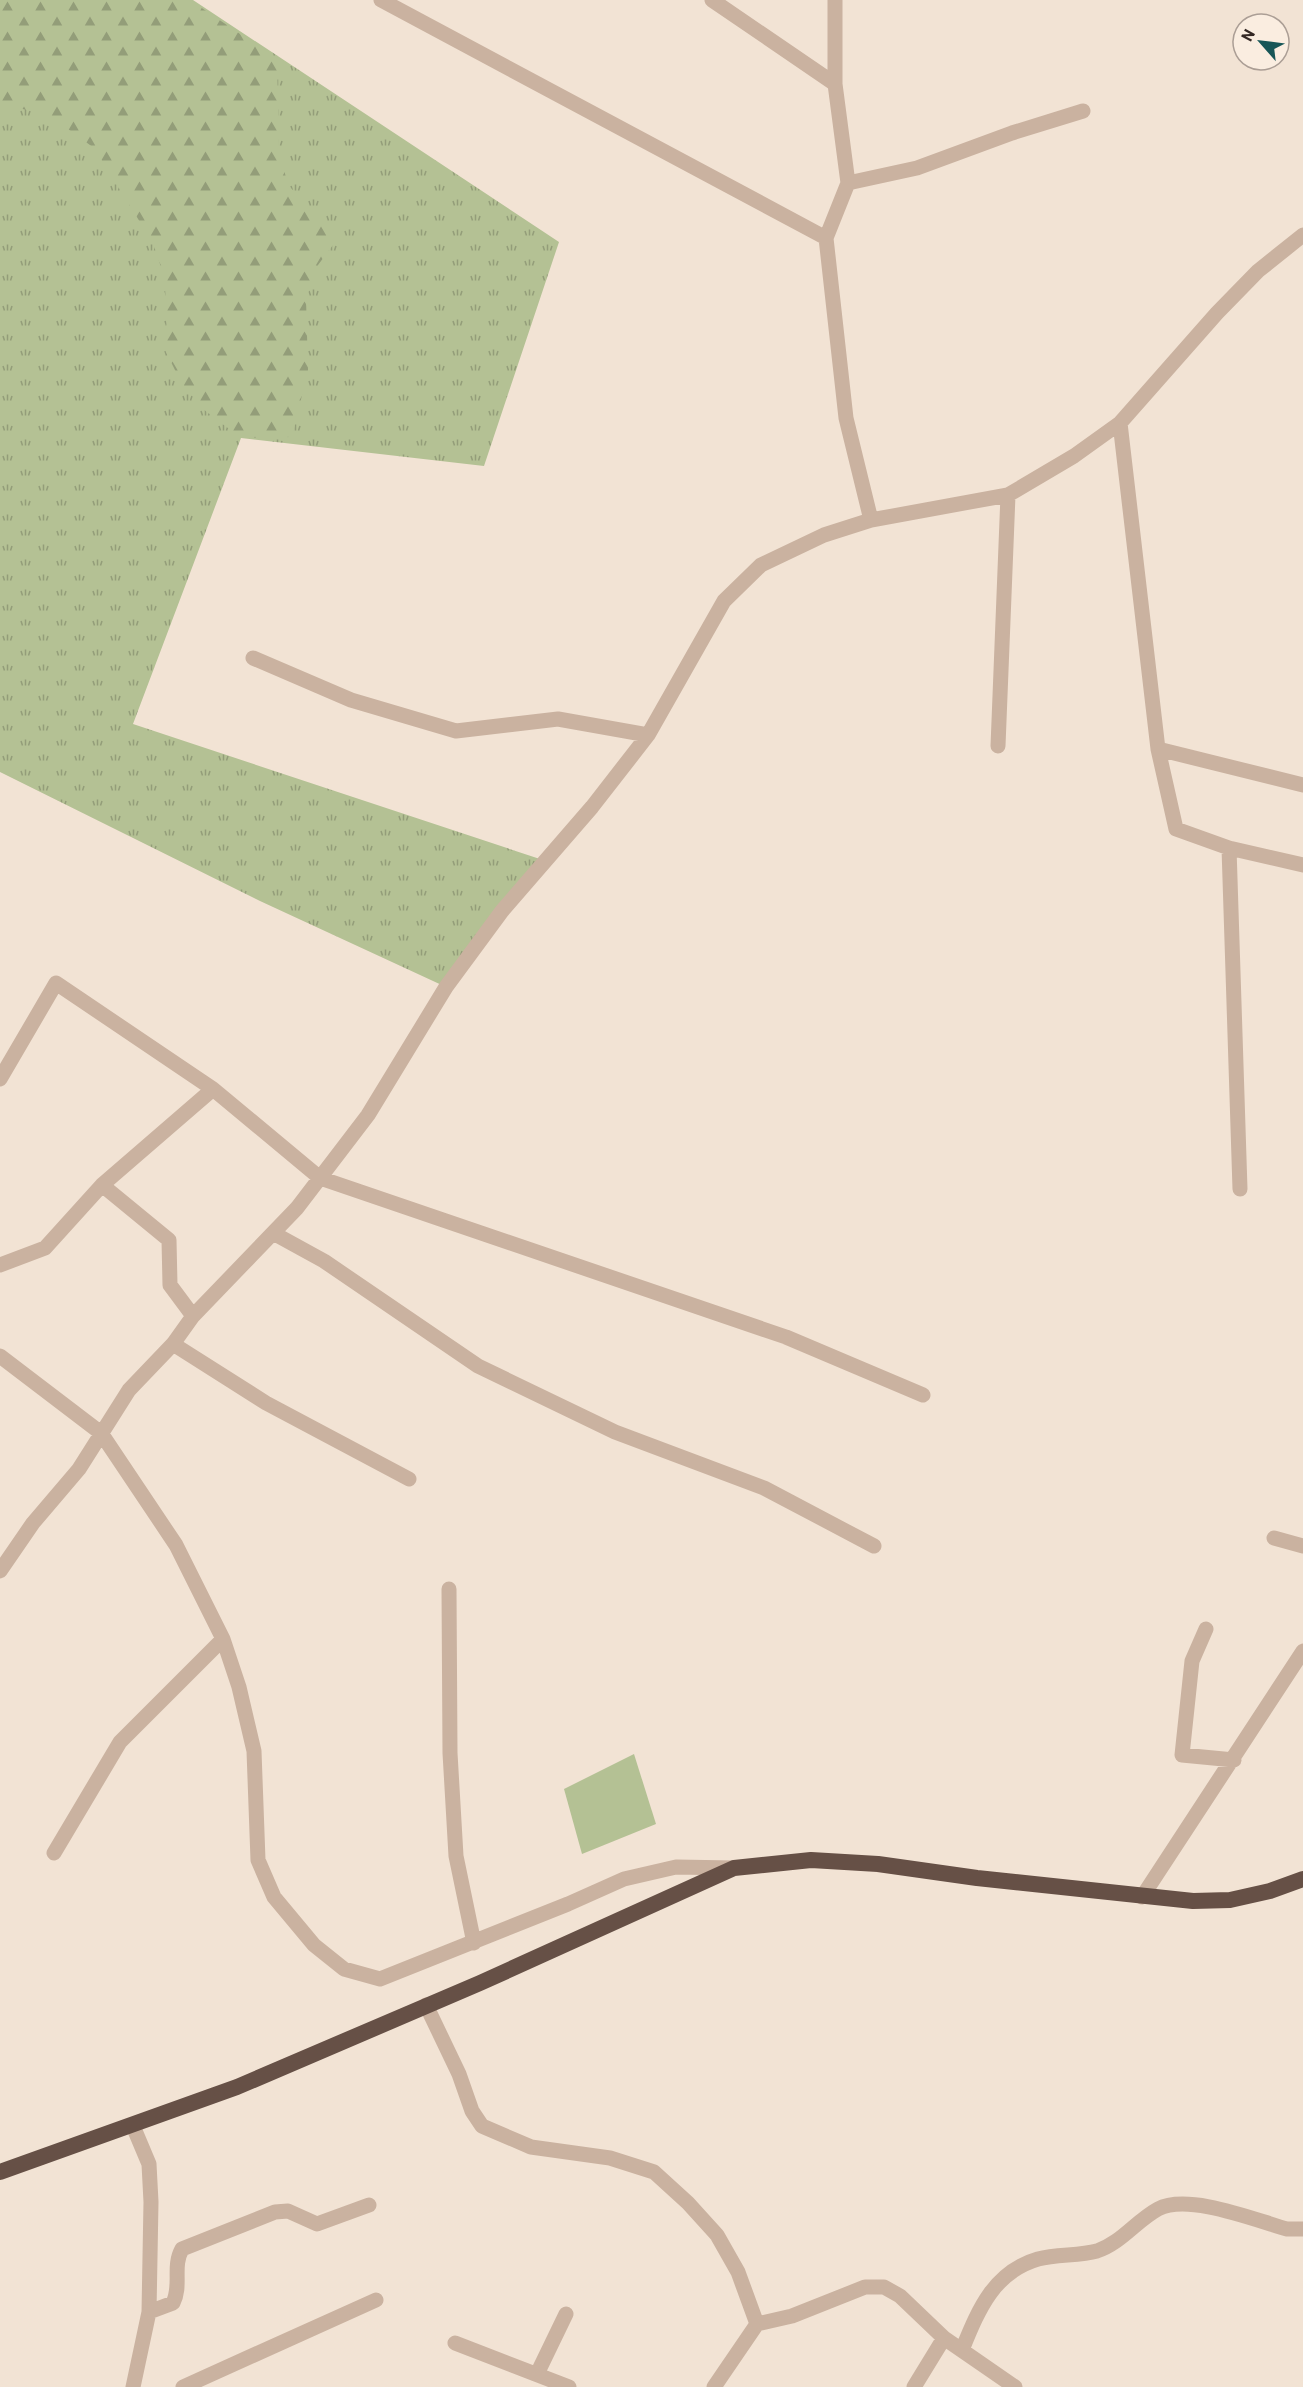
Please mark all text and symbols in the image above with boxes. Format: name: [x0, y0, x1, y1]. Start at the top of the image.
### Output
north arrow: [1231, 12, 1291, 72]
text: N: [1236, 26, 1258, 44]

